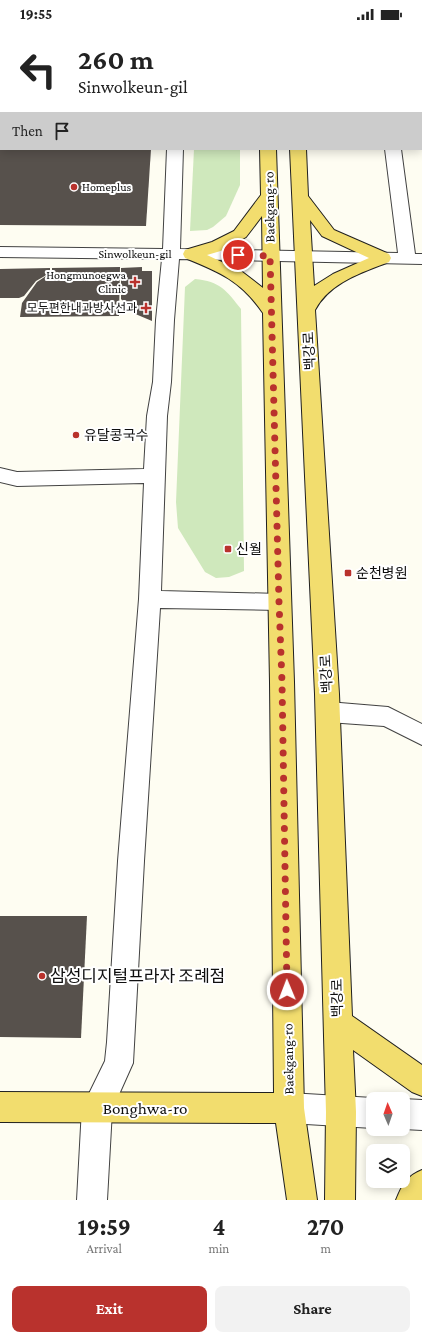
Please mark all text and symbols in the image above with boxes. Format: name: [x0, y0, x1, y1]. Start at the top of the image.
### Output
text: 19:55: [20, 6, 52, 22]
icon: left: [12, 44, 64, 96]
text: 260 m: [78, 44, 154, 75]
text: Sinwolkeun-gil: [78, 77, 188, 97]
icon: arrive: [51, 120, 73, 142]
text: Then: [12, 123, 43, 139]
street label: Baekgang-ro: [260, 171, 278, 243]
place label: Homeplus: [82, 180, 132, 194]
marker: Homeplus: [69, 182, 79, 192]
pin: [221, 238, 255, 272]
icon: arrive: [227, 244, 249, 266]
street label: Sinwolkeun-gil: [98, 247, 172, 261]
place label: Hongmunoegwa Clinic: [46, 268, 126, 296]
marker: Hongmunoegwa Clinic: [129, 276, 141, 288]
place label: 모두편한내과방사선과: [27, 301, 137, 315]
marker: 모두편한내과방사선과: [140, 302, 152, 314]
street label: 백강로: [300, 331, 318, 371]
place label: 유달콩국수: [84, 427, 149, 443]
marker: 유달콩국수: [71, 430, 81, 440]
place label: 신월: [236, 541, 262, 557]
marker: 신월: [223, 544, 233, 554]
place label: 순천병원: [356, 565, 408, 581]
marker: 순천병원: [343, 568, 353, 578]
street label: 백강로: [317, 654, 335, 694]
place label: 삼성디지털프라자 조례점: [50, 967, 225, 986]
position arrow: [266, 969, 308, 1011]
marker: 삼성디지털프라자 조례점: [37, 971, 47, 981]
street label: 백강로: [329, 978, 345, 1017]
street label: Baekgang-ro: [279, 1023, 297, 1095]
north arrow: [366, 1092, 410, 1136]
map controls: [366, 1092, 410, 1188]
street label: Bonghwa-ro: [103, 1099, 187, 1118]
button: layers: [366, 1144, 410, 1188]
text: 19:59: [78, 1213, 131, 1240]
text: 4: [212, 1213, 225, 1240]
text: 270: [307, 1213, 344, 1240]
text: Arrival: [87, 1241, 122, 1256]
text: min: [209, 1241, 229, 1256]
text: m: [320, 1241, 331, 1256]
button: Exit: [12, 1286, 207, 1332]
button: Share: [215, 1286, 410, 1332]

